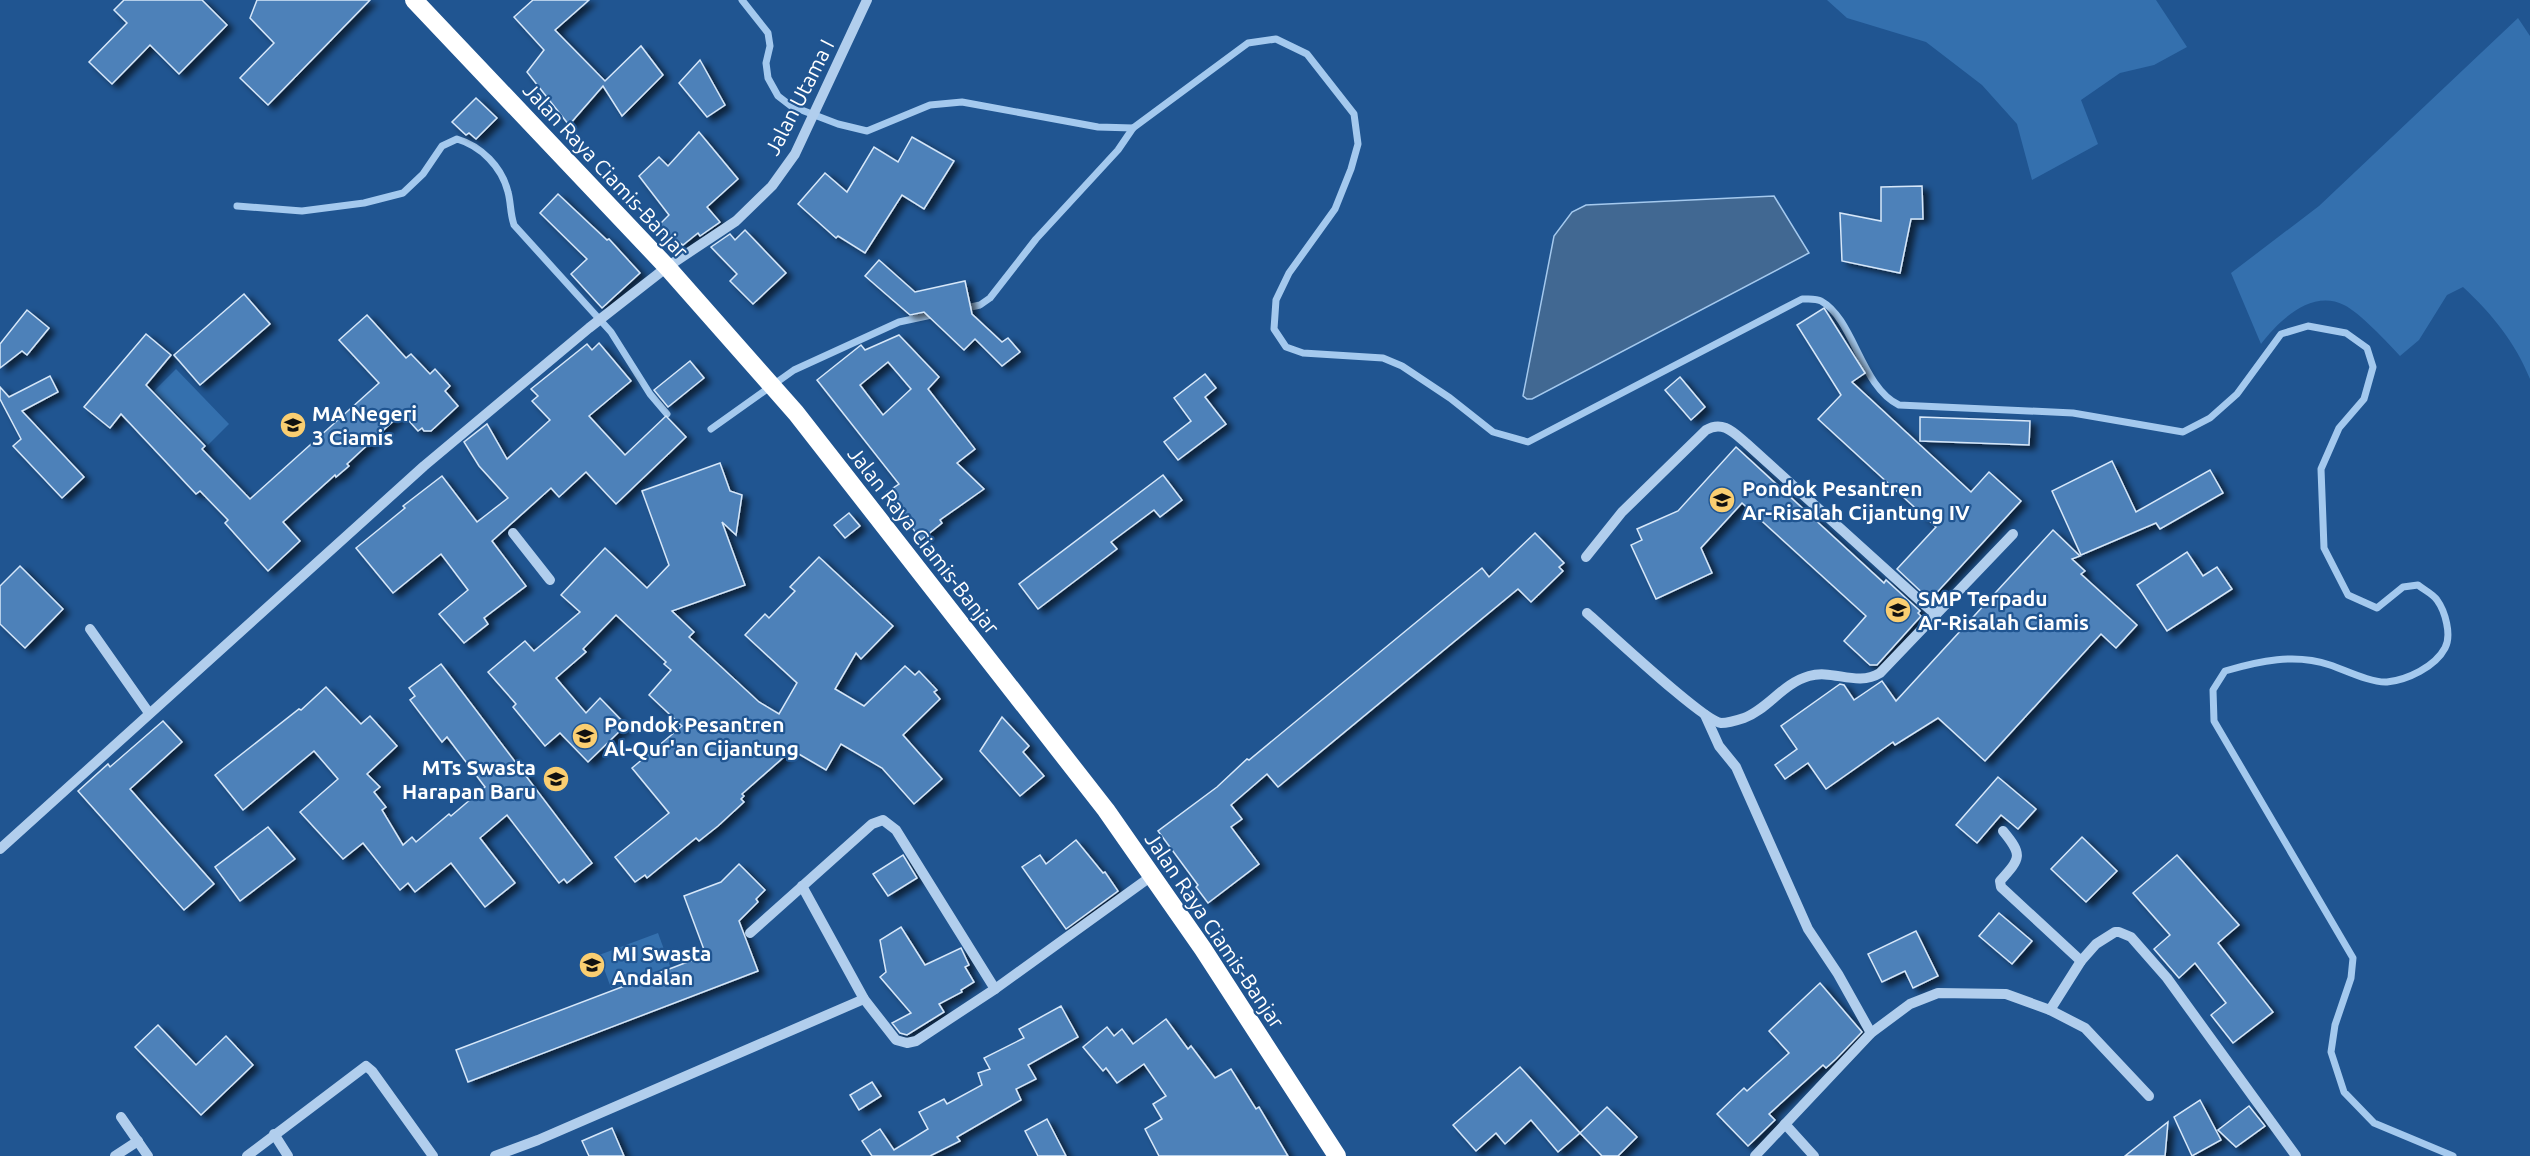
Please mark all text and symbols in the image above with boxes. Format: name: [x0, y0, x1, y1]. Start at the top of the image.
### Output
street label: Jalan Utama I: [760, 35, 838, 159]
street label: Jalan Raya Ciamis-Banjar: [518, 77, 694, 263]
place label: MA Negeri 3 Ciamis: [312, 401, 417, 449]
school or university icon: MA Negeri 3 Ciamis: [278, 410, 308, 440]
street label: Jalan Raya Ciamis-Banjar: [843, 442, 1005, 638]
place label: Pondok Pesantren Ar-Risalah Cijantung IV: [1742, 476, 1970, 524]
school or university icon: Pondok Pesantren Ar-Risalah Cijantung IV: [1707, 485, 1737, 515]
place label: SMP Terpadu Ar-Risalah Ciamis: [1918, 586, 2089, 634]
school or university icon: SMP Terpadu Ar-Risalah Ciamis: [1883, 595, 1913, 625]
place label: Pondok Pesantren Al-Qur'an Cijantung: [604, 712, 799, 760]
school or university icon: Pondok Pesantren Al-Qur'an Cijantung: [570, 721, 600, 751]
place label: MTs Swasta Harapan Baru: [402, 755, 536, 803]
school or university icon: MTs Swasta Harapan Baru: [541, 764, 571, 794]
street label: Jalan Raya Ciamis-Banjar: [1140, 828, 1290, 1032]
place label: MI Swasta Andalan: [612, 941, 711, 989]
school or university icon: MI Swasta Andalan: [577, 950, 607, 980]

